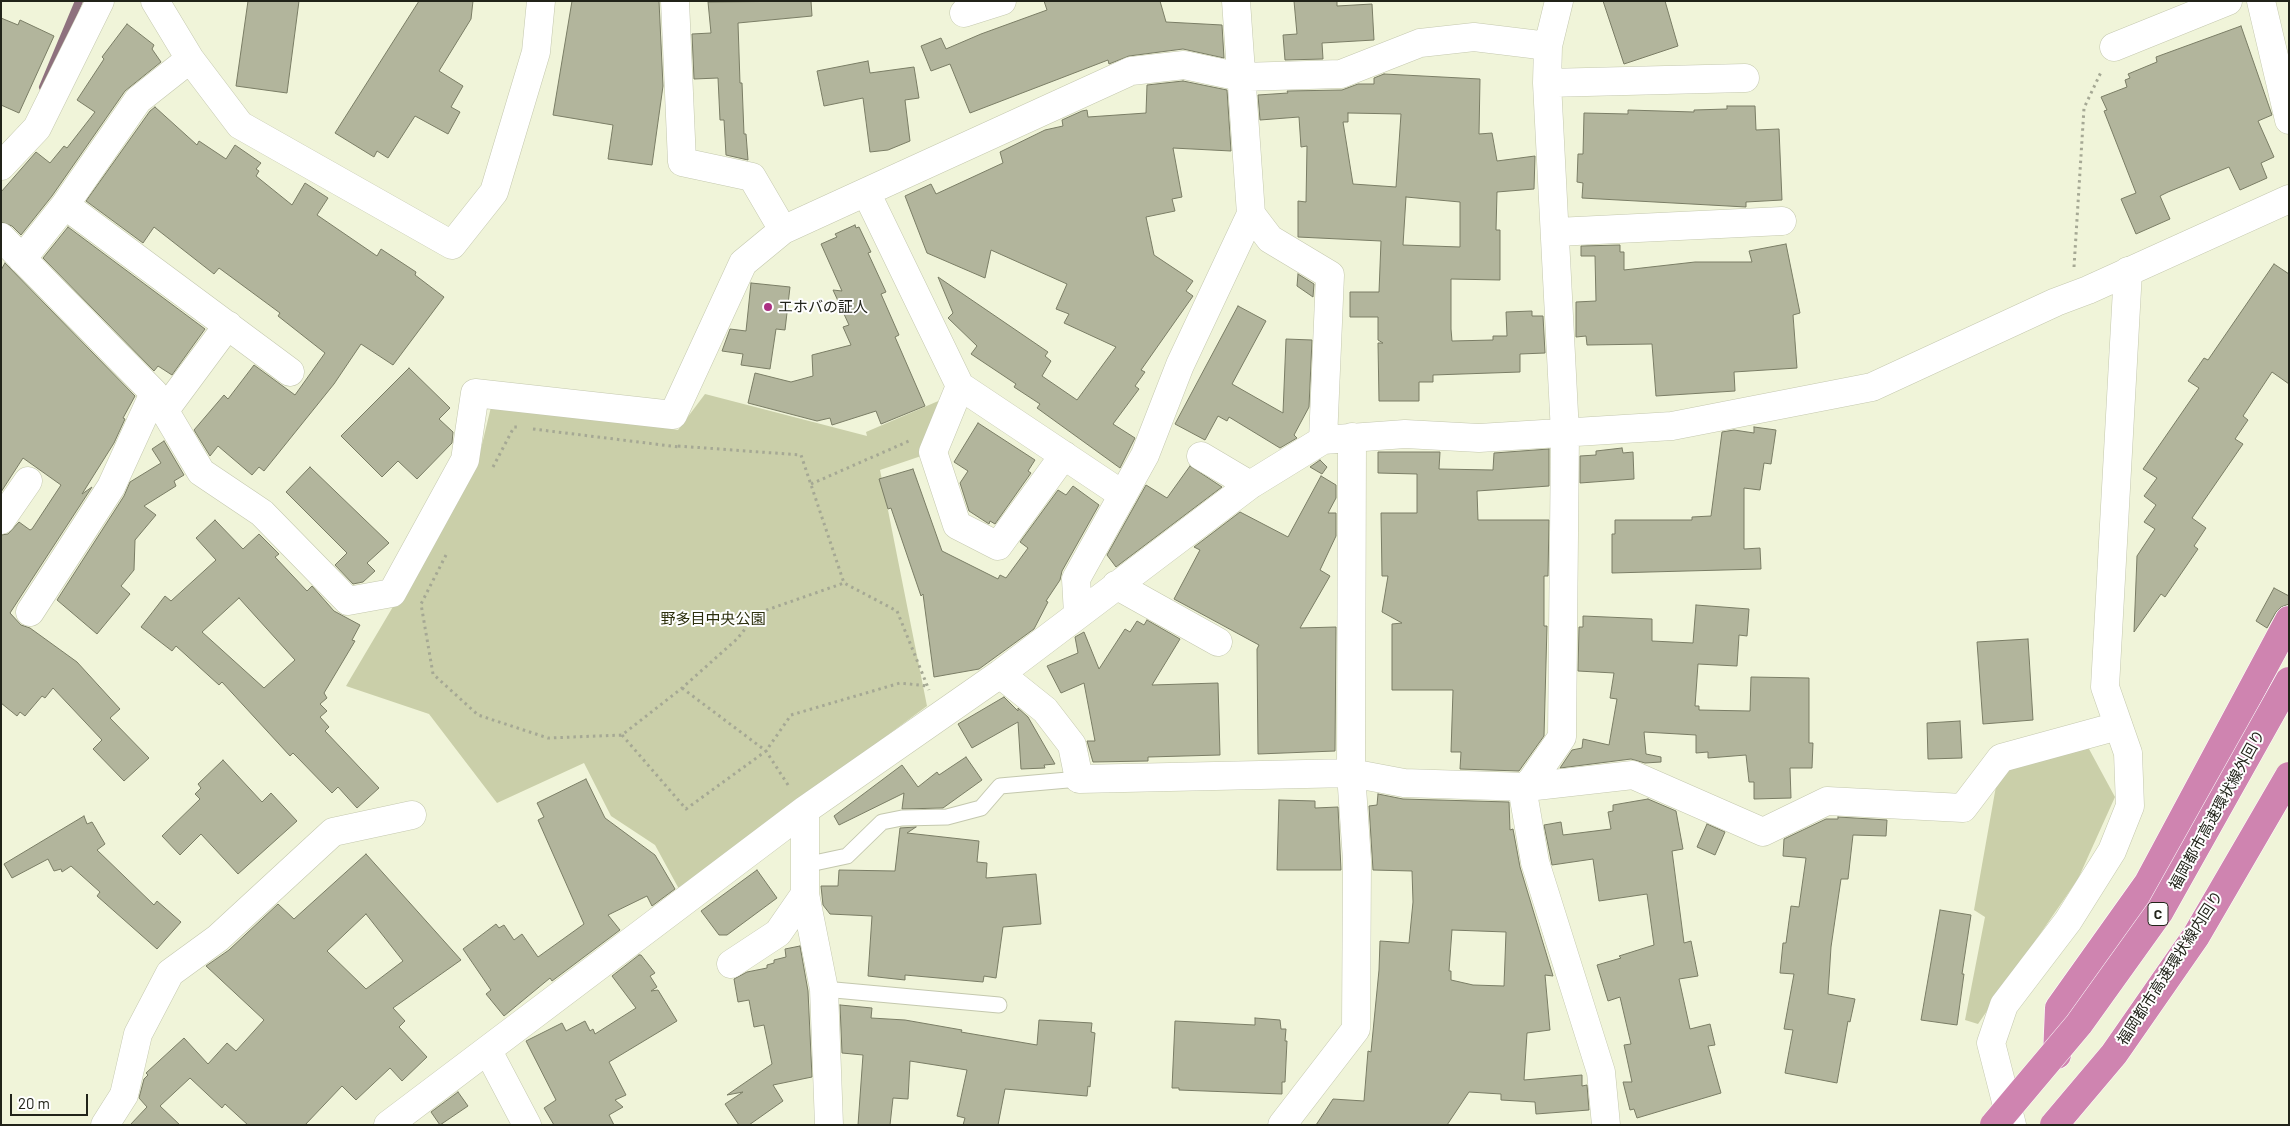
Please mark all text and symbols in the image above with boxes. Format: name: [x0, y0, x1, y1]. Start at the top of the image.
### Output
place label: エホバの証人: [778, 298, 868, 316]
marker: エホバの証人: [762, 301, 774, 313]
park label: 野多目中央公園: [661, 610, 765, 628]
street label: 福岡都市高速環状線外回り: [2165, 727, 2269, 893]
street label: 福岡都市高速環状線内回り: [2113, 888, 2227, 1048]
road number: C: [2148, 902, 2168, 926]
scale bar: [12, 1084, 90, 1116]
text: 20 m: [18, 1094, 50, 1112]

